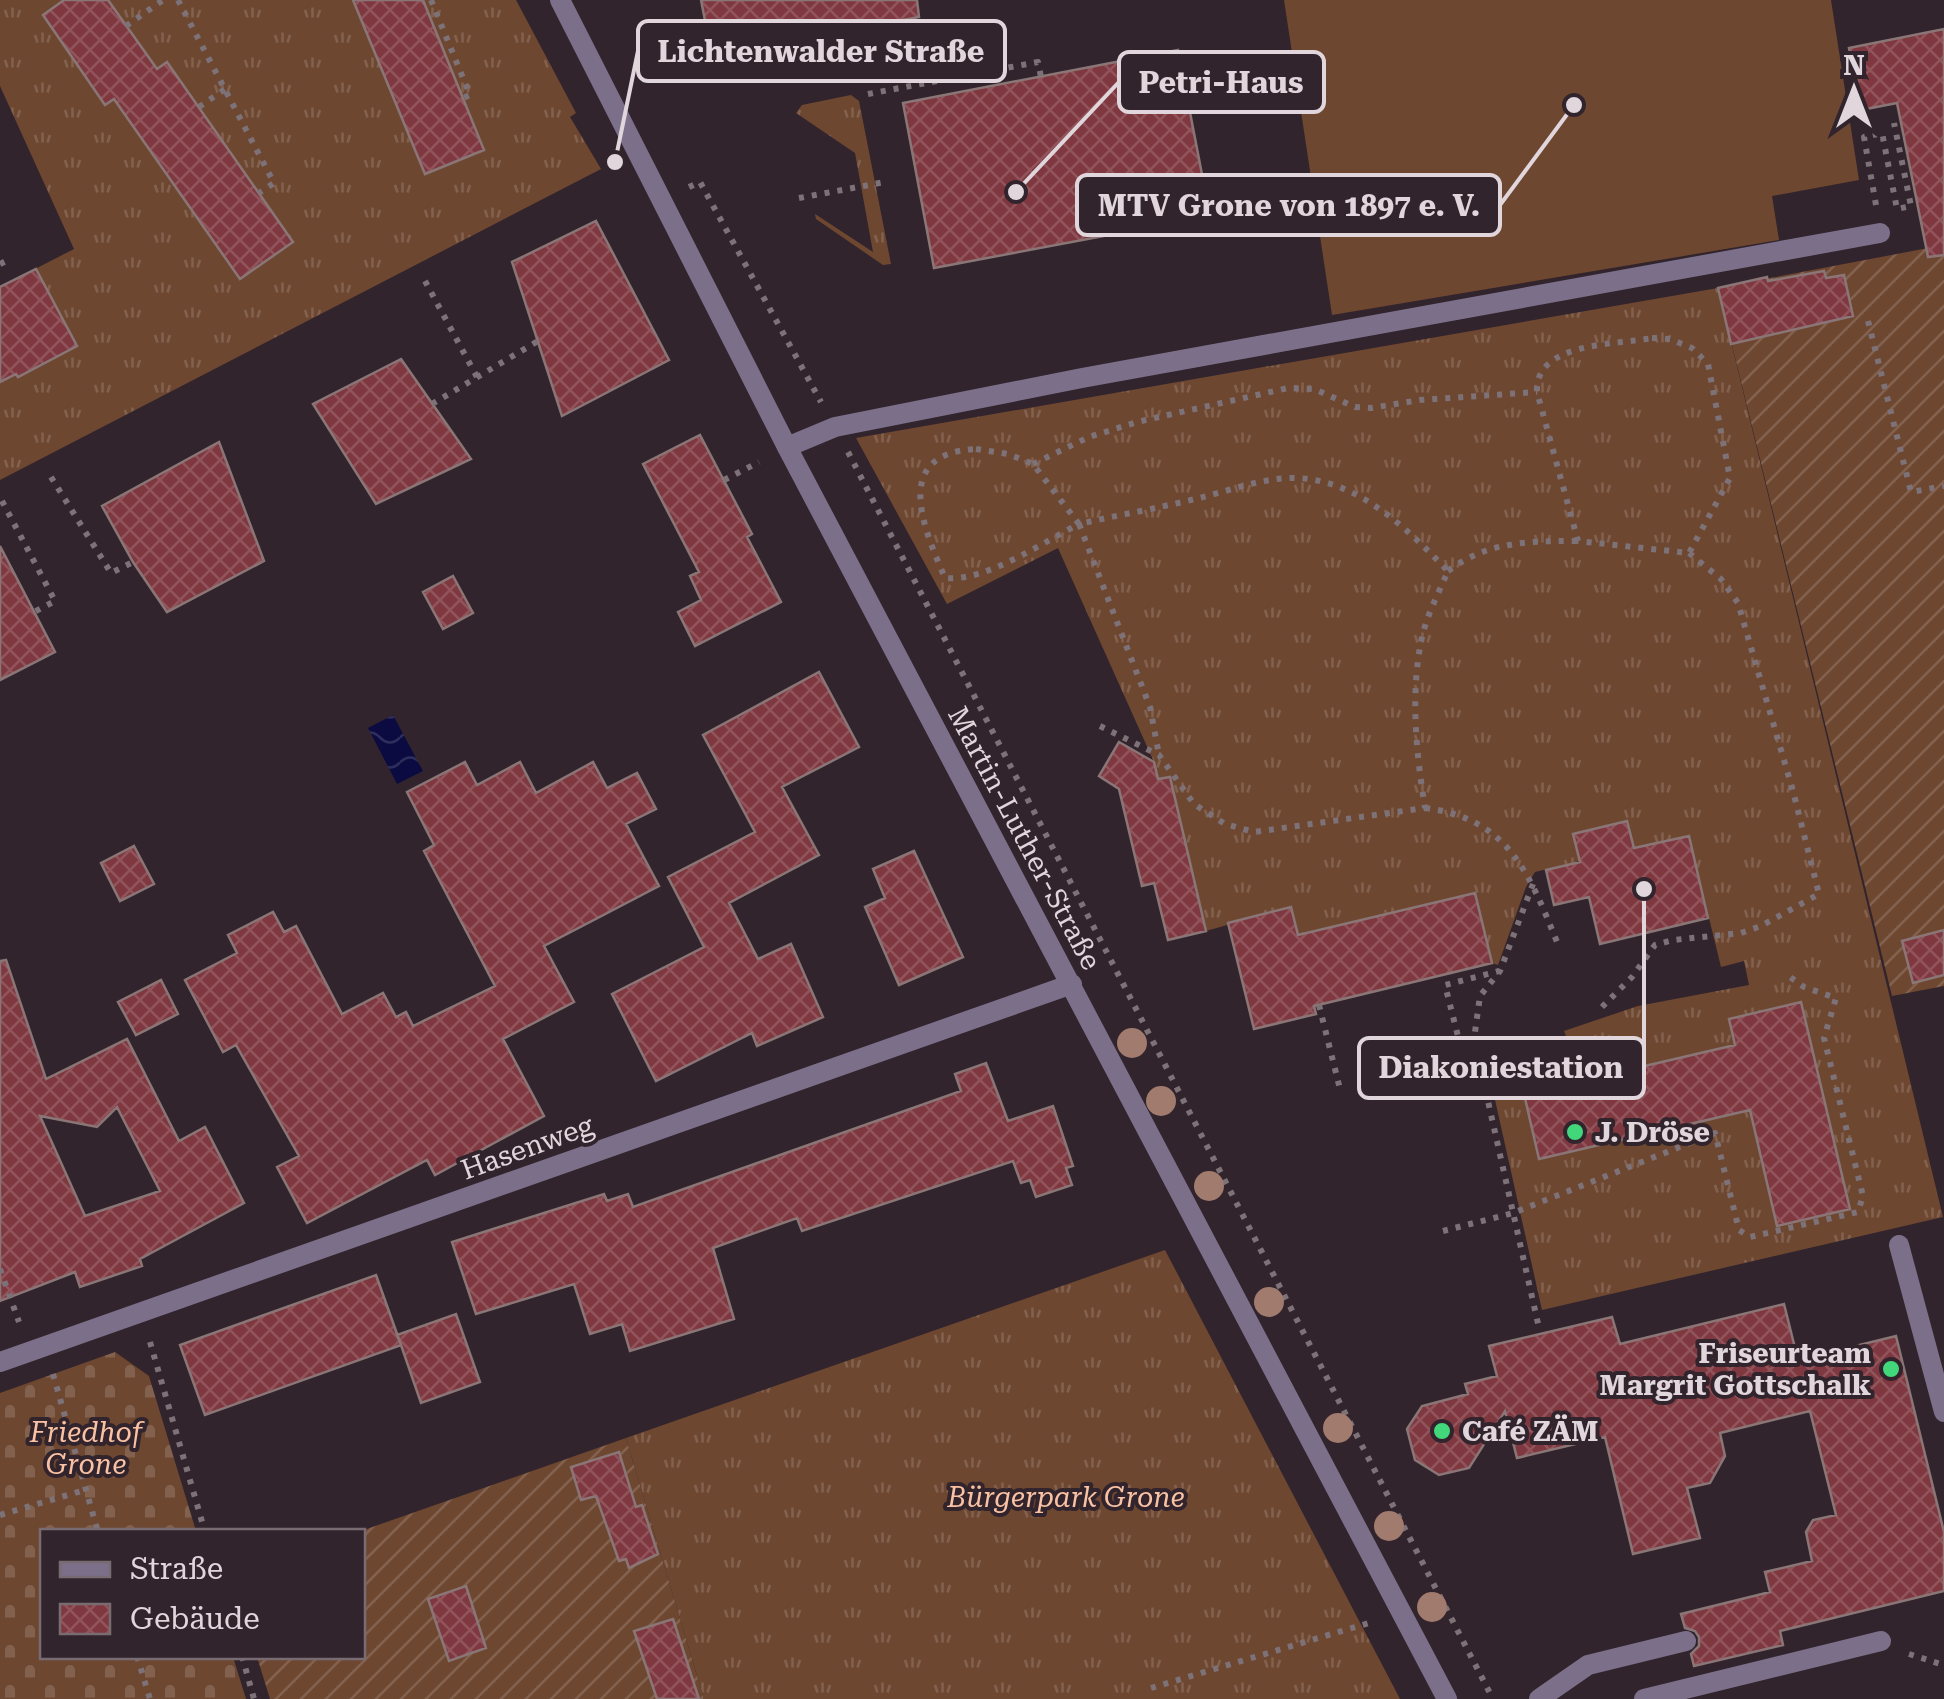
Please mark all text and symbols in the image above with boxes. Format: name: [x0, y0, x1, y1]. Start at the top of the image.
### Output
callout: Lichtenwalder Straße: [638, 21, 1005, 81]
text: Lichtenwalder Straße: [658, 34, 984, 69]
north arrow: [1804, 40, 1904, 140]
text: N: [1843, 49, 1865, 82]
callout: Petri-Haus: [1119, 52, 1324, 112]
text: Petri-Haus: [1138, 65, 1304, 100]
callout: MTV Grone von 1897 e. V.: [1077, 175, 1500, 235]
text: MTV Grone von 1897 e. V.: [1098, 188, 1480, 223]
street label: Martin-Luther-Straße: [941, 701, 1108, 975]
callout: Diakoniestation: [1359, 1038, 1644, 1098]
text: Diakoniestation: [1378, 1050, 1624, 1085]
street label: Hasenweg: [457, 1108, 598, 1187]
place label: J. Dröse: [1595, 1116, 1710, 1149]
marker: J. Dröse: [1564, 1121, 1586, 1143]
place label: Friseurteam Margrit Gottschalk: [1600, 1337, 1871, 1402]
marker: Friseurteam Margrit Gottschalk: [1880, 1358, 1902, 1380]
place label: Café ZÄM: [1462, 1414, 1598, 1448]
park label: Friedhof Grone: [29, 1416, 145, 1481]
marker: Café ZÄM: [1431, 1420, 1453, 1442]
park label: Bürgerpark Grone: [946, 1481, 1185, 1514]
legend: [40, 1529, 365, 1659]
text: Straße: [130, 1551, 223, 1586]
text: Gebäude: [130, 1601, 260, 1636]

